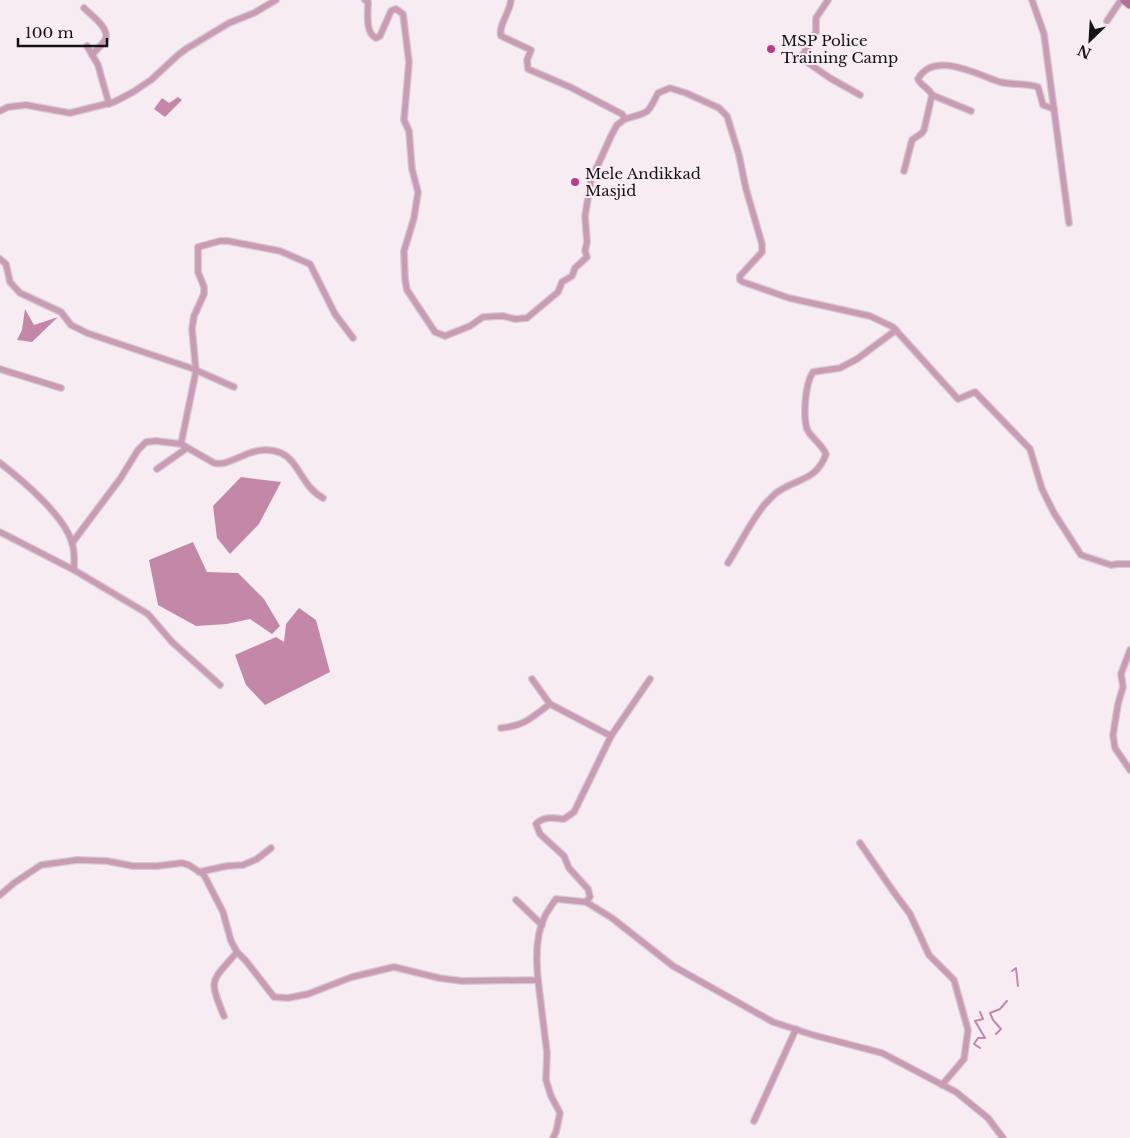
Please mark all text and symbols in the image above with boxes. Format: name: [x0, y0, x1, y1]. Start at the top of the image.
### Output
scale bar: [18, 15, 106, 47]
north arrow: [1065, 15, 1115, 65]
text: 100 m: [25, 23, 74, 42]
place label: MSP Police Training Camp: [781, 31, 898, 67]
text: N: [1075, 41, 1094, 63]
marker: MSP Police Training Camp: [765, 43, 777, 55]
place label: Mele Andikkad Masjid: [585, 164, 701, 200]
marker: Mele Andikkad Masjid: [569, 176, 581, 188]

